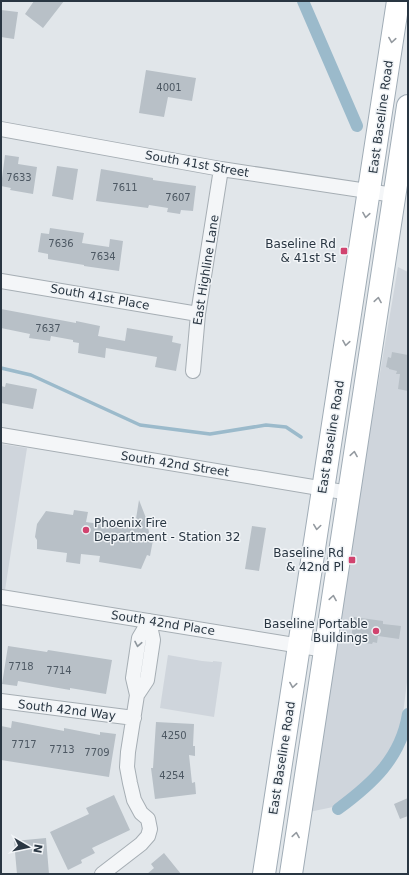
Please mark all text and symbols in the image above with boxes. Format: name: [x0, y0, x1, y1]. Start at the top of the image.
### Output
one-way arrow: [388, 36, 397, 43]
street label: East Baseline Road: [366, 59, 396, 175]
house number: 4001: [156, 82, 182, 93]
street label: South 41st Street: [144, 148, 250, 180]
house number: 7633: [6, 172, 32, 183]
house number: 7611: [112, 182, 138, 193]
house number: 7607: [165, 192, 191, 203]
one-way arrow: [362, 211, 371, 218]
street label: East Highline Lane: [190, 214, 222, 326]
place label: Baseline Rd & 41st St: [265, 237, 336, 265]
house number: 7636: [48, 238, 74, 249]
marker: Baseline Rd & 41st St: [339, 246, 349, 256]
house number: 7634: [90, 251, 116, 262]
street label: South 41st Place: [49, 281, 151, 313]
one-way arrow: [373, 297, 382, 303]
house number: 7637: [35, 323, 61, 334]
one-way arrow: [342, 340, 350, 346]
street label: East Baseline Road: [315, 379, 347, 495]
street label: South 42nd Street: [120, 449, 230, 480]
one-way arrow: [350, 451, 358, 457]
place label: Phoenix Fire Department - Station 32: [94, 516, 240, 544]
one-way arrow: [313, 524, 322, 530]
marker: Phoenix Fire Department - Station 32: [81, 525, 91, 535]
place label: Baseline Rd & 42nd Pl: [273, 546, 344, 574]
marker: Baseline Rd & 42nd Pl: [347, 555, 357, 565]
one-way arrow: [328, 595, 336, 601]
street label: South 42nd Place: [110, 608, 216, 638]
place label: Baseline Portable Buildings: [264, 617, 368, 645]
marker: Baseline Portable Buildings: [371, 626, 381, 636]
one-way arrow: [135, 641, 143, 647]
house number: 7718: [8, 661, 34, 672]
house number: 7714: [46, 665, 72, 676]
one-way arrow: [289, 681, 298, 688]
street label: South 42nd Way: [17, 697, 117, 723]
street label: East Baseline Road: [266, 700, 298, 816]
house number: 4250: [161, 730, 187, 741]
house number: 7717: [11, 739, 37, 750]
house number: 7713: [49, 744, 75, 755]
house number: 7709: [84, 747, 110, 758]
house number: 4254: [159, 770, 185, 781]
north arrow: [8, 827, 48, 867]
one-way arrow: [291, 832, 300, 839]
text: N: [30, 843, 45, 854]

